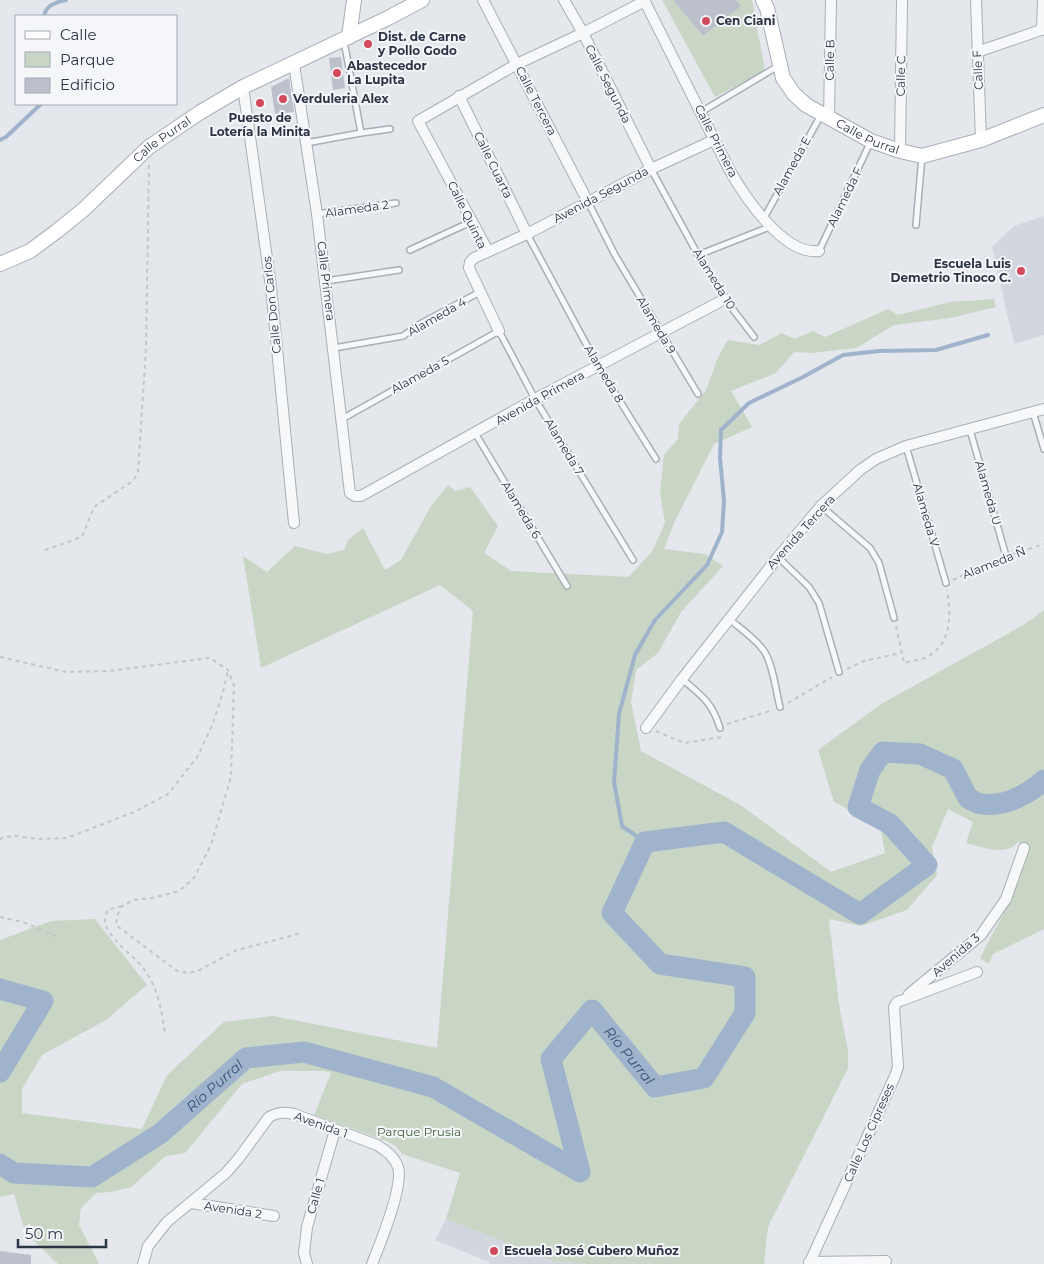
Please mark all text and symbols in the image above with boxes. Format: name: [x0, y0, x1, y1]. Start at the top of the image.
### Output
place label: Cen Ciani: [716, 13, 775, 28]
legend: [15, 15, 178, 105]
marker: Cen Ciani: [700, 15, 712, 27]
text: Calle: [60, 25, 97, 44]
place label: Dist. de Carne y Pollo Godo: [377, 29, 467, 58]
marker: Dist. de Carne y Pollo Godo: [362, 38, 374, 50]
street label: Calle B: [822, 39, 837, 81]
street label: Calle Segunda: [582, 42, 635, 126]
street label: Calle F: [969, 49, 986, 90]
text: Parque: [60, 50, 115, 69]
street label: Calle C: [893, 55, 908, 97]
place label: Abastecedor La Lupita: [346, 58, 427, 87]
street label: Calle Tercera: [513, 64, 560, 138]
marker: Abastecedor La Lupita: [331, 67, 343, 79]
text: Edificio: [60, 75, 115, 94]
place label: Verduleria Alex: [292, 91, 389, 106]
marker: Verduleria Alex: [277, 93, 289, 105]
marker: Puesto de Lotería la Minita: [254, 97, 266, 109]
street label: Calle Primera: [692, 102, 741, 180]
place label: Puesto de Lotería la Minita: [210, 110, 311, 139]
street label: Calle Purral: [130, 113, 194, 165]
street label: Calle Purral: [833, 115, 901, 157]
street label: Calle Cuarta: [471, 129, 516, 201]
street label: Alameda E: [769, 134, 814, 198]
street label: Avenida Segunda: [551, 163, 651, 226]
street label: Alameda F: [824, 164, 866, 229]
street label: Calle Quinta: [445, 178, 490, 251]
street label: Alameda 2: [324, 197, 390, 220]
street label: Calle Primera: [314, 240, 339, 322]
street label: Alameda 10: [690, 245, 739, 312]
street label: Calle Don Carlos: [259, 255, 284, 354]
place label: Escuela Luis Demetrio Tinoco C.: [891, 256, 1012, 285]
marker: Escuela Luis Demetrio Tinoco C.: [1015, 265, 1027, 277]
street label: Alameda 9: [633, 293, 679, 356]
street label: Alameda 4: [405, 294, 469, 339]
street label: Alameda 8: [581, 342, 628, 406]
street label: Alameda 5: [388, 352, 452, 397]
street label: Avenida Primera: [493, 367, 587, 428]
street label: Alameda 7: [541, 415, 587, 478]
street label: Alameda U: [972, 459, 1005, 527]
street label: Alameda 6: [498, 478, 544, 541]
street label: Alameda V: [910, 481, 943, 549]
street label: Avenida Tercera: [763, 491, 838, 572]
street label: Alameda Ñ: [960, 543, 1028, 582]
street label: Avenida 3: [929, 930, 983, 979]
water label: Río Purral: [600, 1023, 658, 1088]
water label: Río Purral: [182, 1056, 247, 1116]
street label: Calle Los Cipreses: [840, 1081, 897, 1185]
street label: Avenida 1: [292, 1108, 350, 1141]
park label: Parque Prusia: [377, 1124, 461, 1139]
street label: Calle 1: [303, 1176, 328, 1216]
street label: Avenida 2: [203, 1198, 263, 1222]
scale bar: [18, 1216, 105, 1248]
text: 50 m: [25, 1224, 63, 1243]
place label: Escuela José Cubero Muñoz: [504, 1243, 679, 1258]
marker: Escuela José Cubero Muñoz: [488, 1245, 500, 1257]

